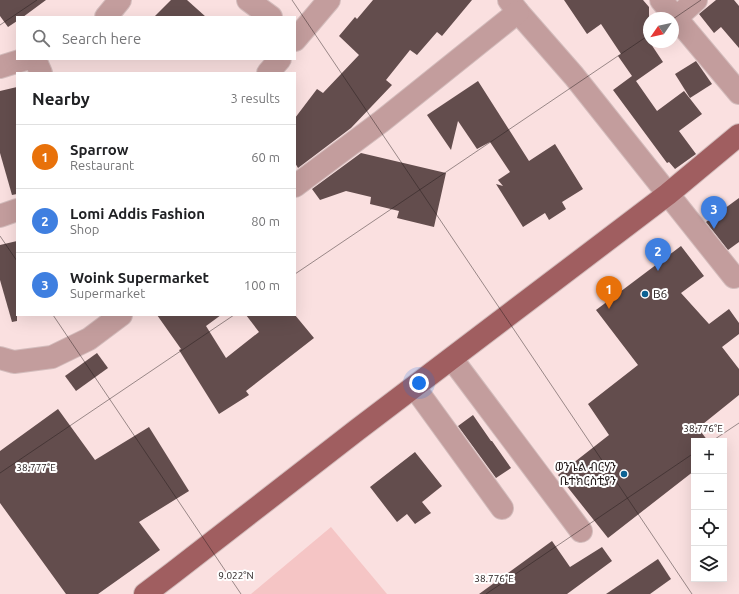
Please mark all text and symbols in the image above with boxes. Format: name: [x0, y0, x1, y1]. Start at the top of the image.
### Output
north arrow: [643, 12, 679, 48]
search box: [16, 16, 296, 60]
icon: search: [30, 27, 52, 49]
text: Search here: [62, 30, 141, 47]
text: Nearby: [32, 89, 90, 108]
text: 3 results: [230, 91, 280, 105]
text: Sparrow: [70, 141, 129, 158]
text: 1: [41, 150, 49, 164]
text: 60 m: [251, 150, 280, 164]
text: Restaurant: [70, 158, 134, 172]
pin: 3: [701, 196, 727, 229]
text: Lomi Addis Fashion: [70, 205, 205, 222]
text: 2: [41, 214, 49, 228]
text: 80 m: [251, 214, 280, 228]
text: Shop: [70, 222, 99, 236]
pin: 2: [645, 238, 671, 271]
text: Woink Supermarket: [70, 269, 209, 286]
pin: 1: [596, 276, 622, 309]
text: 3: [41, 278, 49, 292]
text: 100 m: [244, 278, 280, 292]
text: Supermarket: [70, 286, 145, 300]
place label: B6: [653, 287, 668, 300]
marker: B6: [640, 289, 650, 299]
your location: [409, 373, 429, 393]
text: 38.776°E: [683, 423, 723, 434]
map controls: [691, 438, 727, 582]
button: +: [691, 438, 727, 474]
place label: ወንጌል ብርሃን ቤተክርስቲያን: [555, 460, 616, 487]
text: 38.777°E: [16, 462, 56, 473]
marker: ወንጌል ብርሃን ቤተክርስቲያን: [619, 469, 629, 479]
button: −: [691, 474, 727, 510]
button: locate: [691, 510, 727, 546]
button: layers: [691, 546, 727, 582]
text: 9.022°N: [218, 570, 254, 581]
text: 38.776°E: [474, 573, 514, 584]

